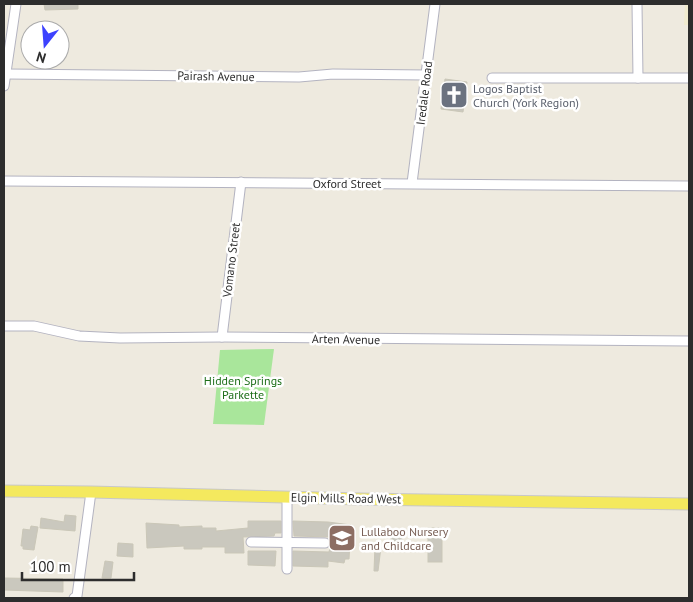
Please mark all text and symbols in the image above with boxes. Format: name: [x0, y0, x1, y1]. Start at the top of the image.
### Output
north arrow: [20, 20, 70, 70]
text: N: [34, 47, 48, 67]
street label: Iredale Road: [413, 60, 435, 126]
street label: Pairash Avenue: [177, 68, 255, 84]
church icon: Logos Baptist Church (York Region): [439, 80, 469, 110]
place label: Logos Baptist Church (York Region): [473, 81, 579, 110]
street label: Oxford Street: [313, 176, 381, 191]
street label: Vomano Street: [219, 222, 243, 299]
street label: Arten Avenue: [312, 331, 380, 347]
park label: Hidden Springs Parkette: [204, 373, 282, 402]
street label: Elgin Mills Road West: [291, 490, 401, 506]
school or university icon: Lullaboo Nursery and Childcare: [327, 523, 357, 553]
place label: Lullaboo Nursery and Childcare: [361, 524, 449, 553]
scale bar: [22, 550, 135, 582]
text: 100 m: [30, 557, 71, 576]

